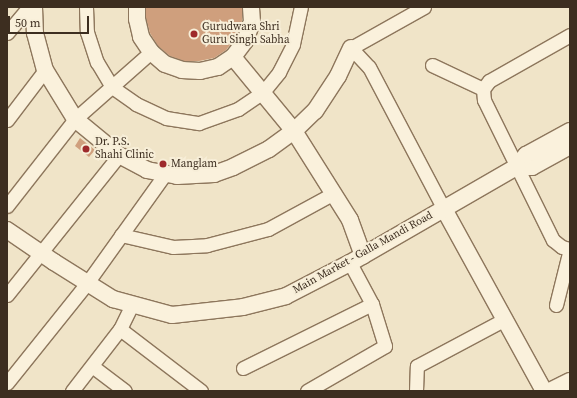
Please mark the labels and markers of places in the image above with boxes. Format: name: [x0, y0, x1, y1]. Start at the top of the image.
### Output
place label: Gurudwara Shri Guru Singh Sabha: [202, 21, 290, 47]
marker: Gurudwara Shri Guru Singh Sabha: [189, 29, 199, 39]
place label: Dr. P.S. Shahi Clinic: [95, 136, 154, 162]
marker: Dr. P.S. Shahi Clinic: [80, 143, 92, 155]
place label: Manglam: [171, 157, 217, 171]
marker: Manglam: [158, 159, 168, 169]

